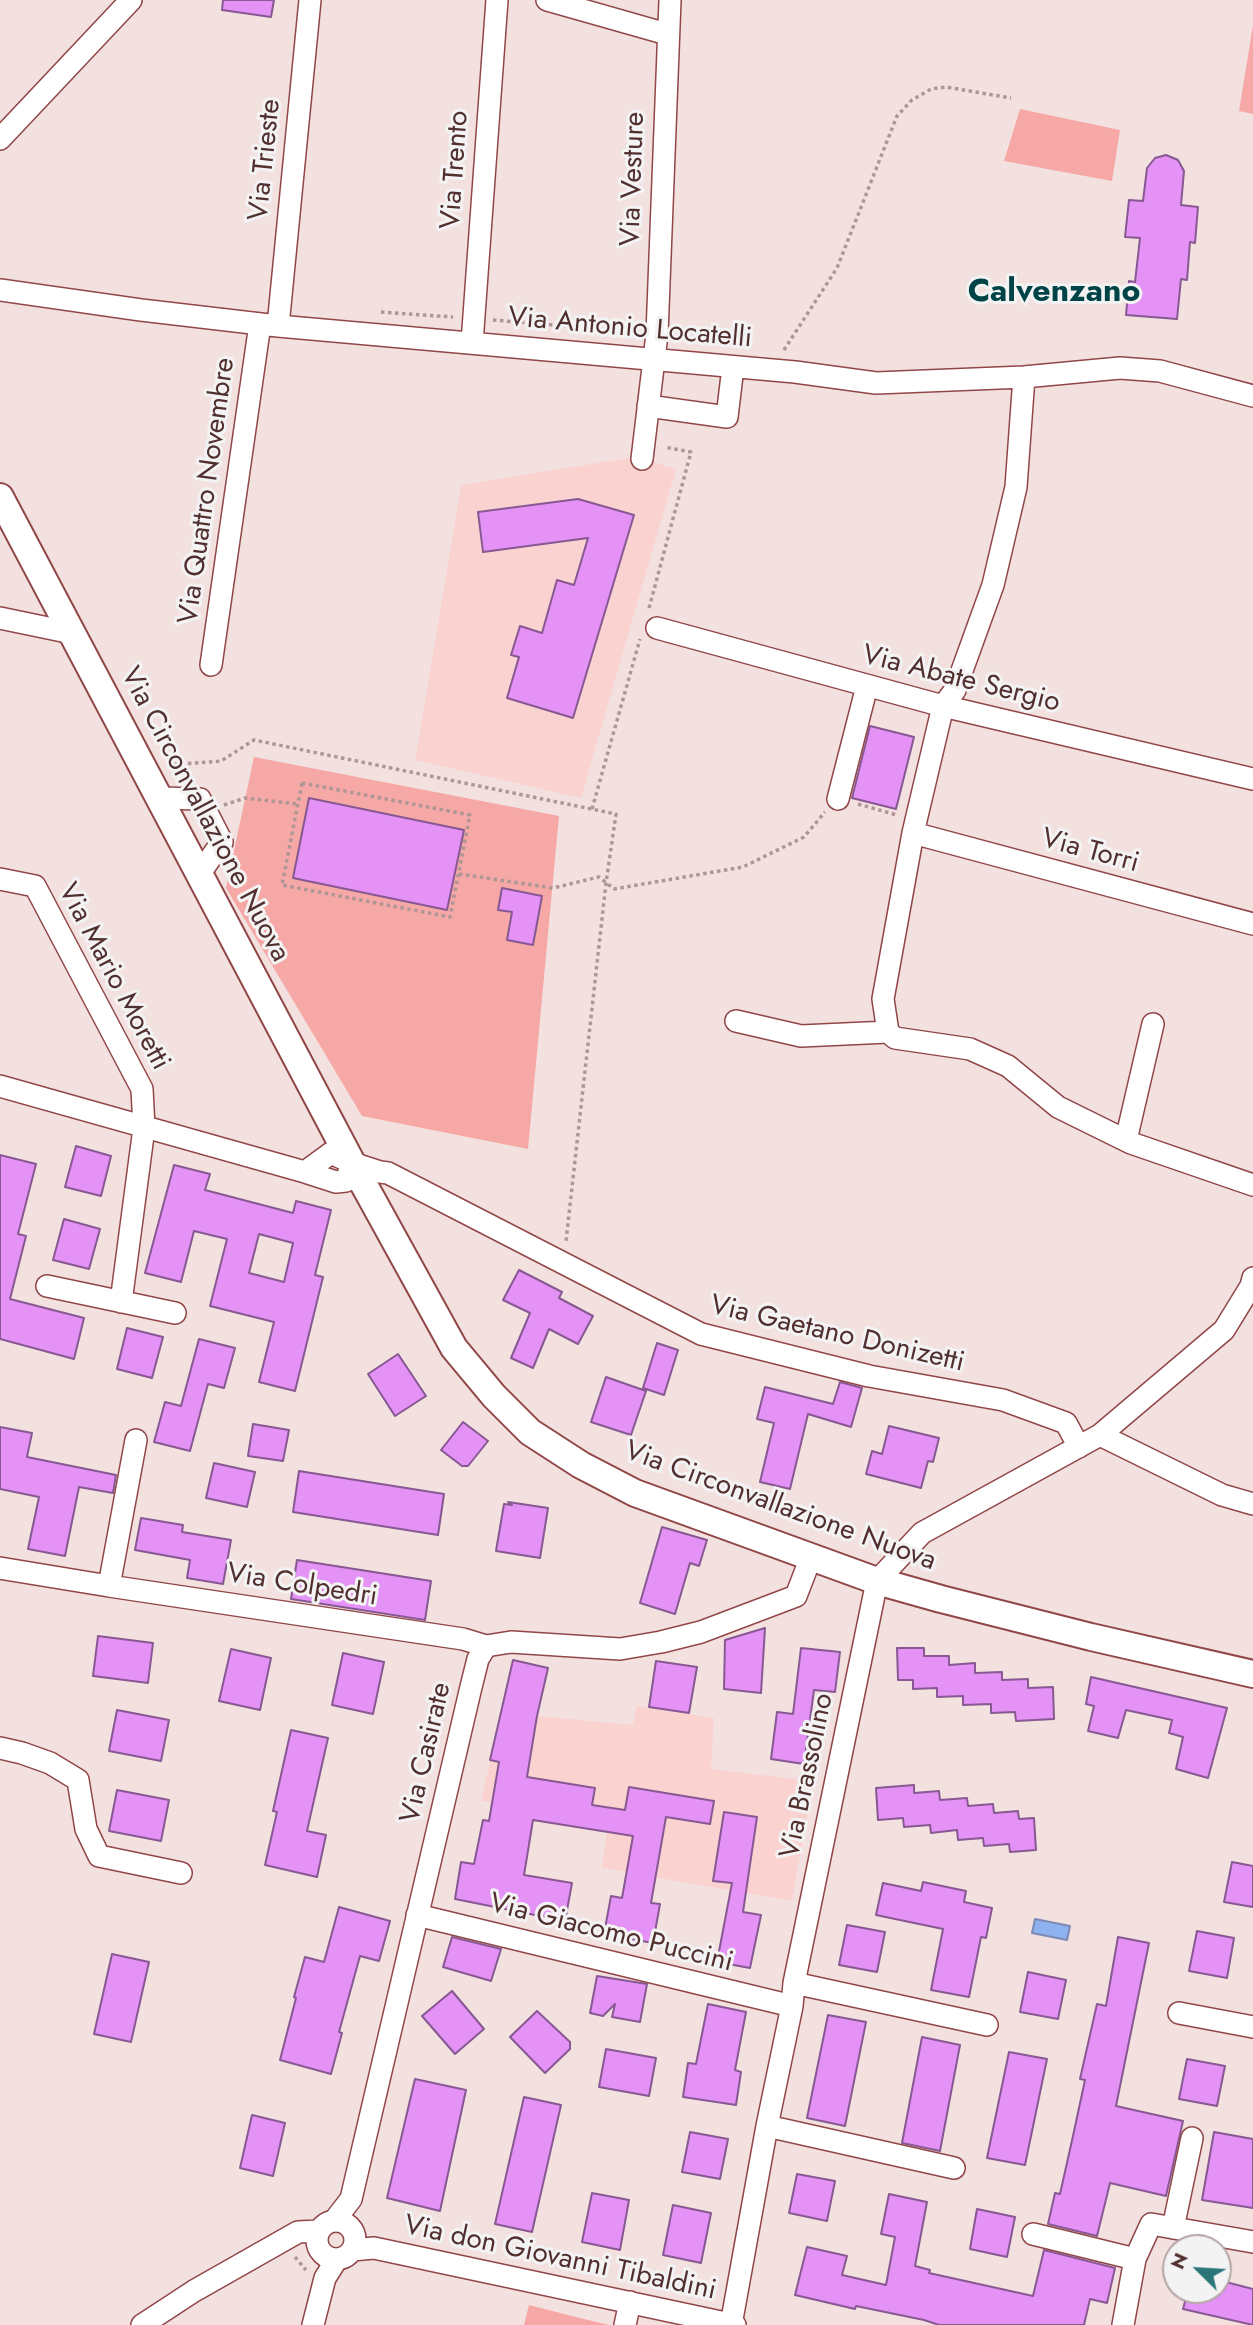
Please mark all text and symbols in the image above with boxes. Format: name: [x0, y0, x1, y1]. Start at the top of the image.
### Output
street label: Via Trieste: [243, 98, 289, 222]
street label: Via Trento: [435, 110, 477, 230]
street label: Via Vesture: [615, 111, 653, 247]
district label: Calvenzano: [968, 274, 1140, 312]
street label: Via Antonio Locatelli: [507, 302, 753, 356]
street label: Via Quattro Novembre: [173, 356, 243, 626]
street label: Via Abate Sergio: [859, 639, 1063, 721]
street label: Via Circonvallazione Nuova: [112, 662, 296, 968]
street label: Via Torri: [1038, 823, 1142, 881]
street label: Via Mario Moretti: [50, 878, 176, 1076]
street label: Via Gaetano Donizetti: [707, 1289, 967, 1381]
street label: Via Circonvallazione Nuova: [620, 1435, 940, 1579]
street label: Via Colpedri: [224, 1558, 380, 1614]
street label: Via Casirate: [395, 1680, 459, 1826]
street label: Via Brassolino: [774, 1690, 842, 1862]
street label: Via Giacomo Puccini: [486, 1887, 736, 1981]
street label: Via don Giovanni Tibaldini: [401, 2210, 719, 2308]
north arrow: [1162, 2234, 1232, 2304]
text: N: [1164, 2249, 1195, 2273]

